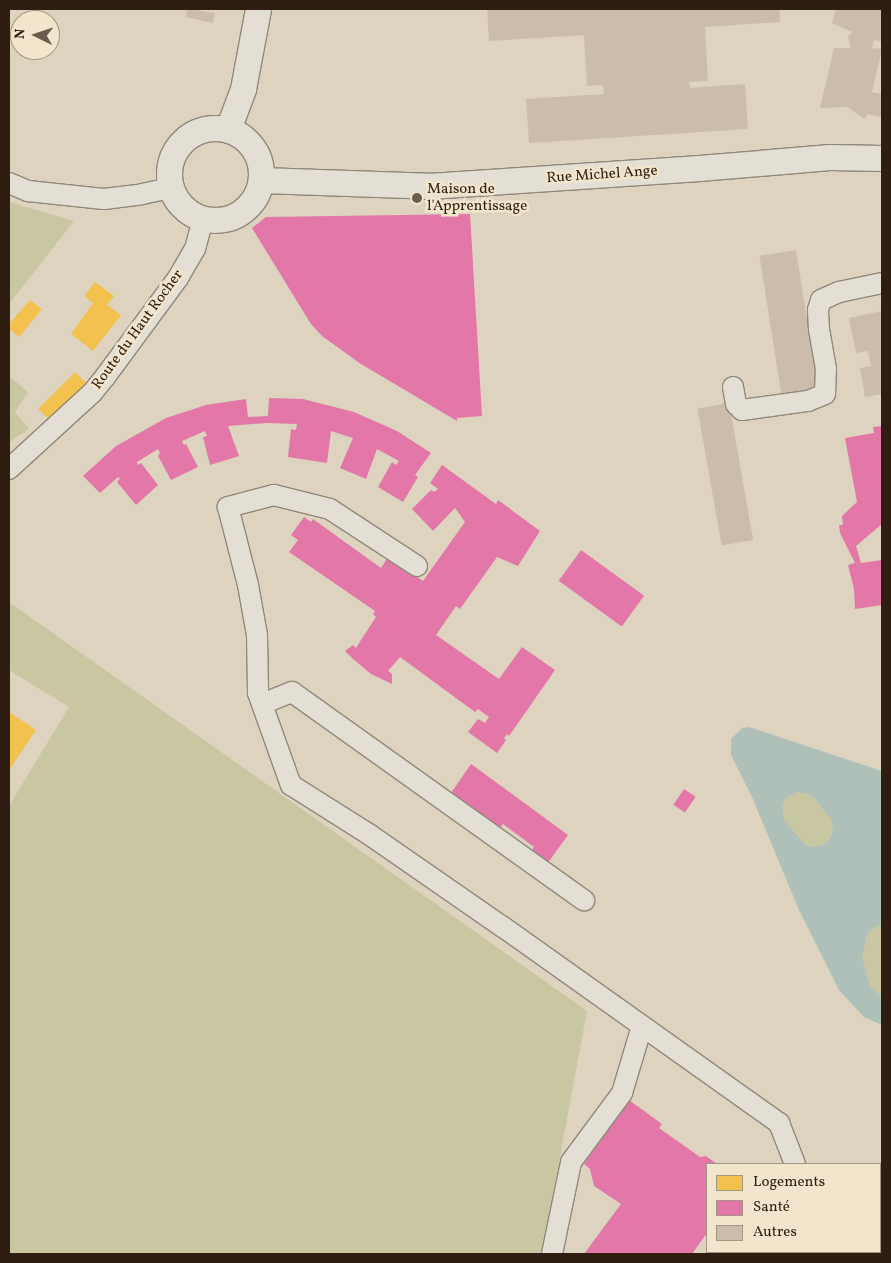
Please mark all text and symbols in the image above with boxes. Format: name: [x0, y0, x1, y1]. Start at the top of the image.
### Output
north arrow: [10, 10, 60, 60]
text: N: [11, 28, 30, 40]
street label: Rue Michel Ange: [546, 162, 658, 188]
place label: Maison de l'Apprentissage: [427, 180, 527, 215]
marker: Maison de l'Apprentissage: [411, 192, 423, 204]
street label: Route du Haut Rocher: [89, 267, 187, 393]
legend: [706, 1163, 881, 1253]
text: Logements: [753, 1172, 825, 1193]
text: Santé: [753, 1197, 790, 1218]
text: Autres: [753, 1222, 797, 1243]

